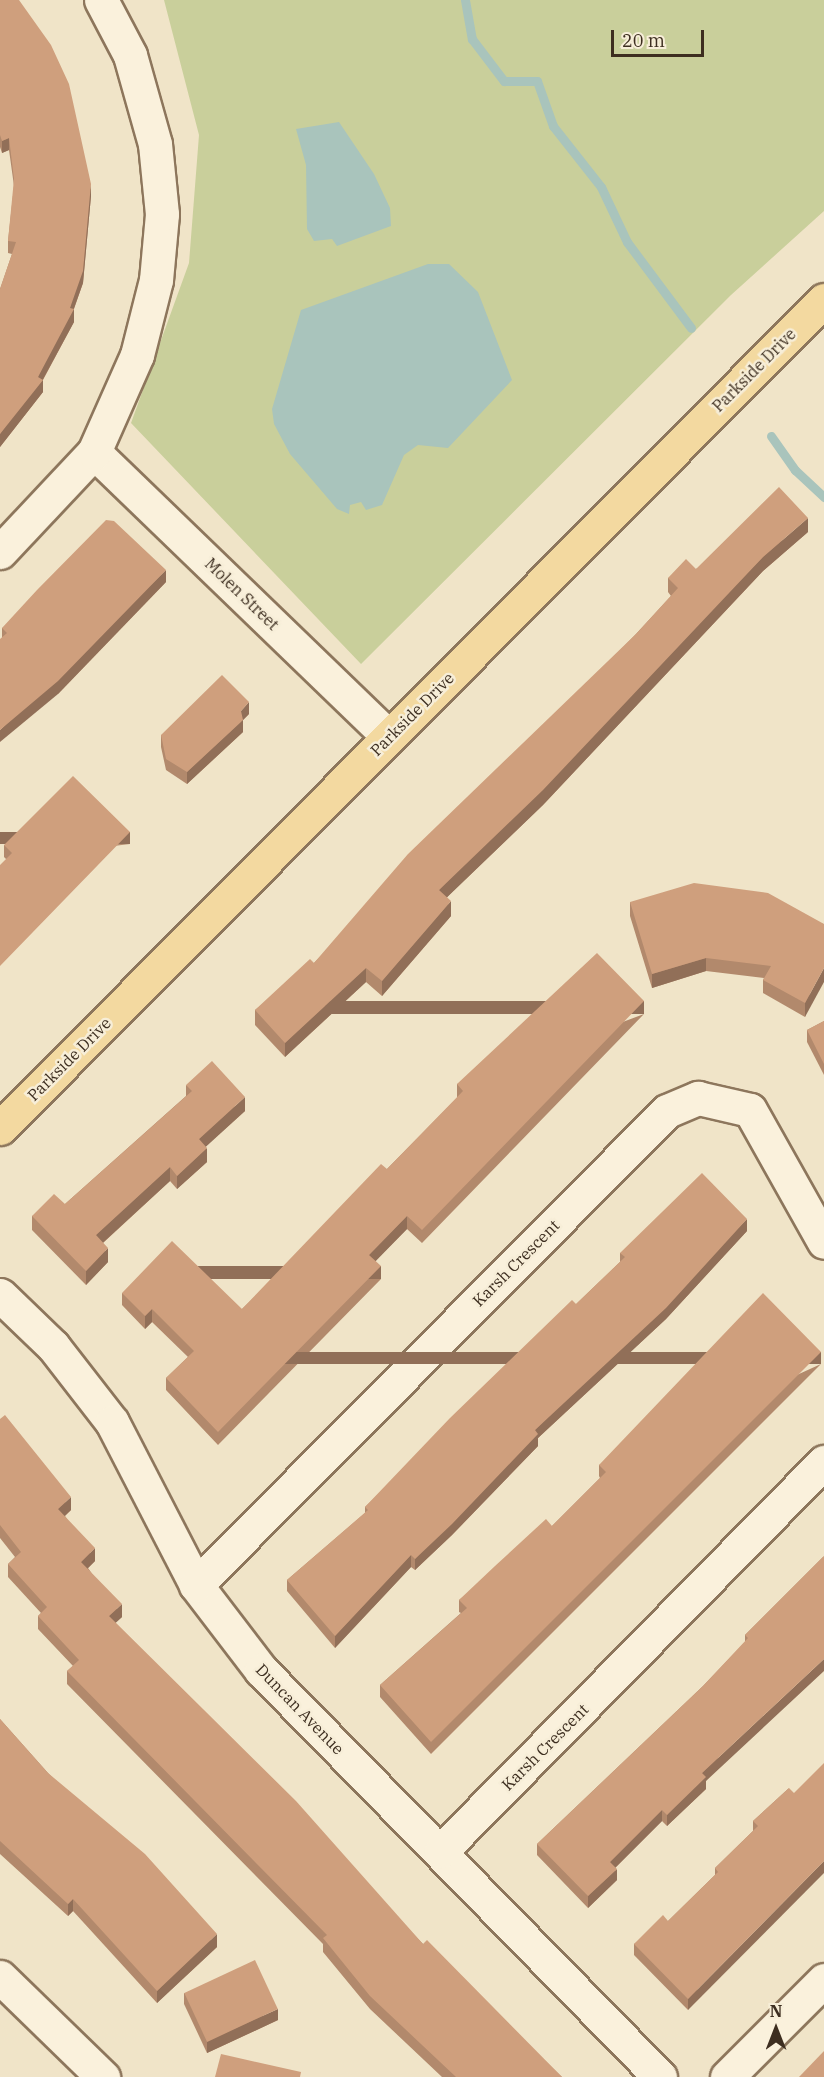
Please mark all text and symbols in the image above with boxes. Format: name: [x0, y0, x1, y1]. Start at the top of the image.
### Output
scale bar: [614, 18, 707, 56]
text: 20 m: [622, 29, 665, 52]
street label: Parkside Drive: [708, 324, 800, 416]
street label: Molen Street: [201, 554, 283, 634]
street label: Parkside Drive: [366, 668, 458, 760]
street label: Parkside Drive: [23, 1013, 115, 1105]
street label: Karsh Crescent: [469, 1216, 563, 1310]
street label: Duncan Avenue: [252, 1660, 348, 1758]
street label: Karsh Crescent: [498, 1700, 592, 1794]
north arrow: [746, 1999, 806, 2059]
text: N: [770, 2001, 782, 2021]

